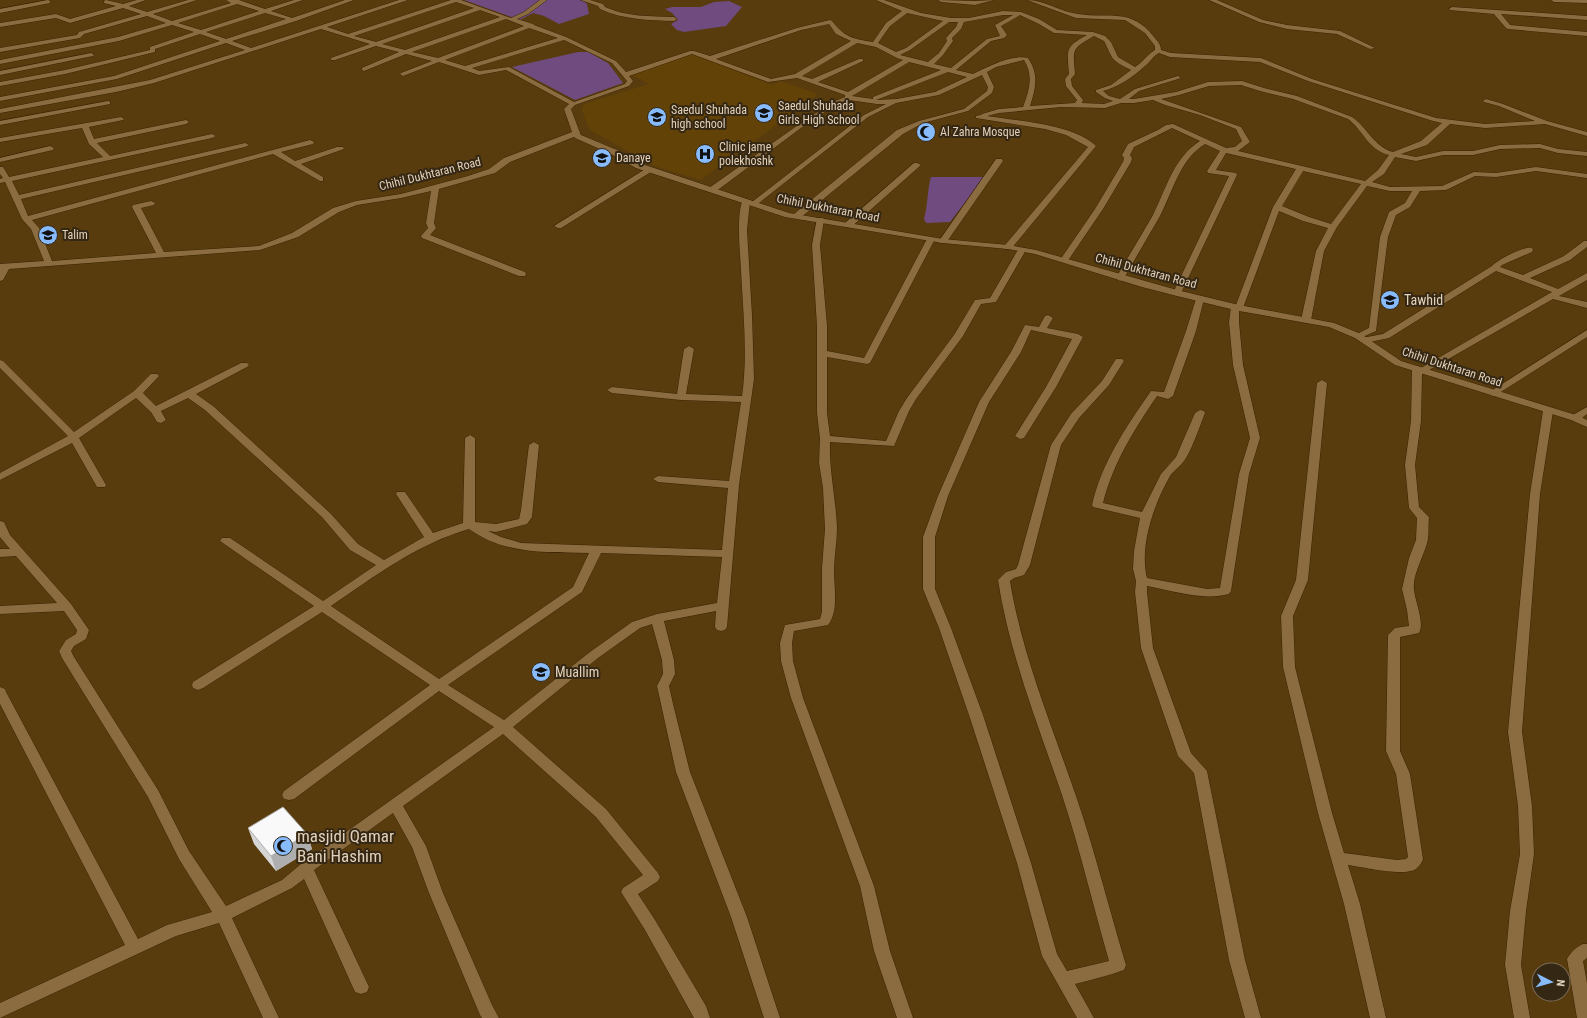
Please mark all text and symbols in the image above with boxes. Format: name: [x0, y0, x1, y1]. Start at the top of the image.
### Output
place label: Saedul Shuhada Girls High School: [778, 99, 860, 127]
school or university icon: Saedul Shuhada Girls High School: [753, 102, 775, 124]
place label: Saedul Shuhada high school: [671, 103, 747, 131]
school or university icon: Saedul Shuhada high school: [646, 106, 668, 128]
mosque icon: Al Zahra Mosque: [915, 121, 937, 143]
place label: Al Zahra Mosque: [940, 125, 1021, 139]
place label: Clinic jame polekhoshk: [719, 140, 774, 168]
hospital icon: Clinic jame polekhoshk: [694, 143, 716, 165]
school or university icon: Danaye: [591, 147, 613, 169]
place label: Danaye: [616, 151, 651, 165]
street label: Chihil Dukhtaran Road: [378, 155, 482, 193]
street label: Chihil Dukhtaran Road: [775, 191, 881, 225]
school or university icon: Talim: [37, 224, 59, 246]
place label: Talim: [62, 228, 88, 242]
street label: Chihil Dukhtaran Road: [1094, 251, 1198, 291]
school or university icon: Tawhid: [1379, 289, 1401, 311]
place label: Tawhid: [1404, 292, 1443, 308]
street label: Chihil Dukhtaran Road: [1400, 344, 1504, 390]
school or university icon: Muallim: [530, 661, 552, 683]
place label: Muallim: [555, 664, 599, 680]
place label: masjidi Qamar Bani Hashim: [297, 826, 394, 866]
mosque icon: masjidi Qamar Bani Hashim: [272, 835, 294, 857]
north arrow: [1531, 962, 1571, 1002]
text: N: [1554, 979, 1567, 987]

